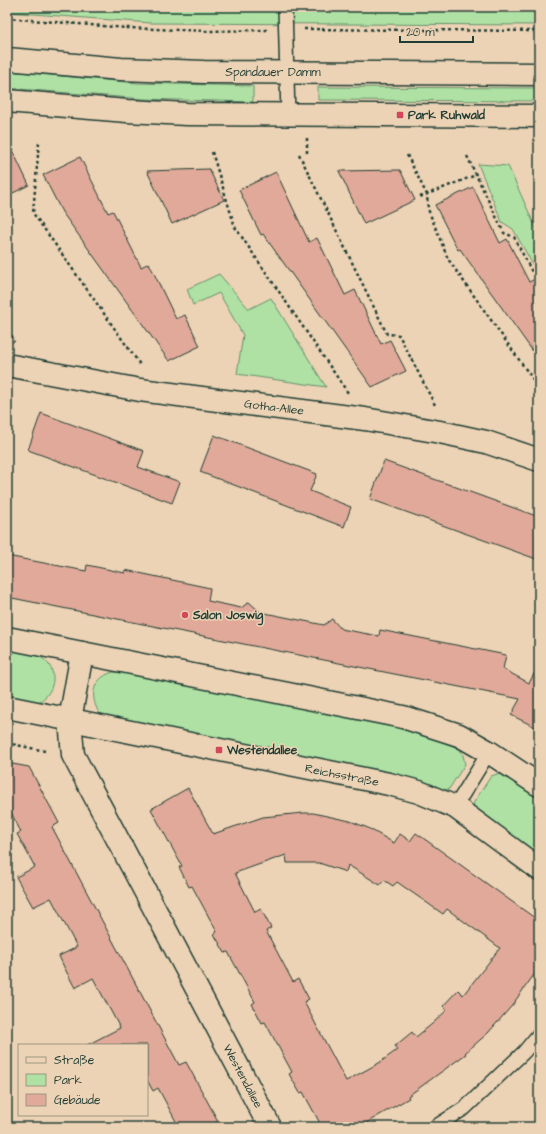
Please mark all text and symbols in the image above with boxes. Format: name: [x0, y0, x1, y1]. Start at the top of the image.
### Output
scale bar: [400, 18, 473, 44]
text: 20 m: [406, 24, 435, 41]
street label: Spandauer Damm: [225, 64, 321, 81]
place label: Park Ruhwald: [408, 107, 486, 124]
marker: Park Ruhwald: [395, 110, 405, 120]
street label: Gotha-Allee: [243, 395, 305, 420]
place label: Salon Joswig: [192, 607, 264, 626]
marker: Salon Joswig: [180, 610, 190, 620]
place label: Westendallee: [226, 742, 298, 759]
marker: Westendallee: [214, 745, 224, 755]
street label: Reichsstraße: [303, 760, 381, 791]
street label: Westendallee: [219, 1041, 267, 1112]
legend: [18, 1044, 148, 1116]
text: Straße: [54, 1052, 95, 1069]
text: Park: [54, 1072, 82, 1089]
text: Gebäude: [54, 1092, 101, 1109]

